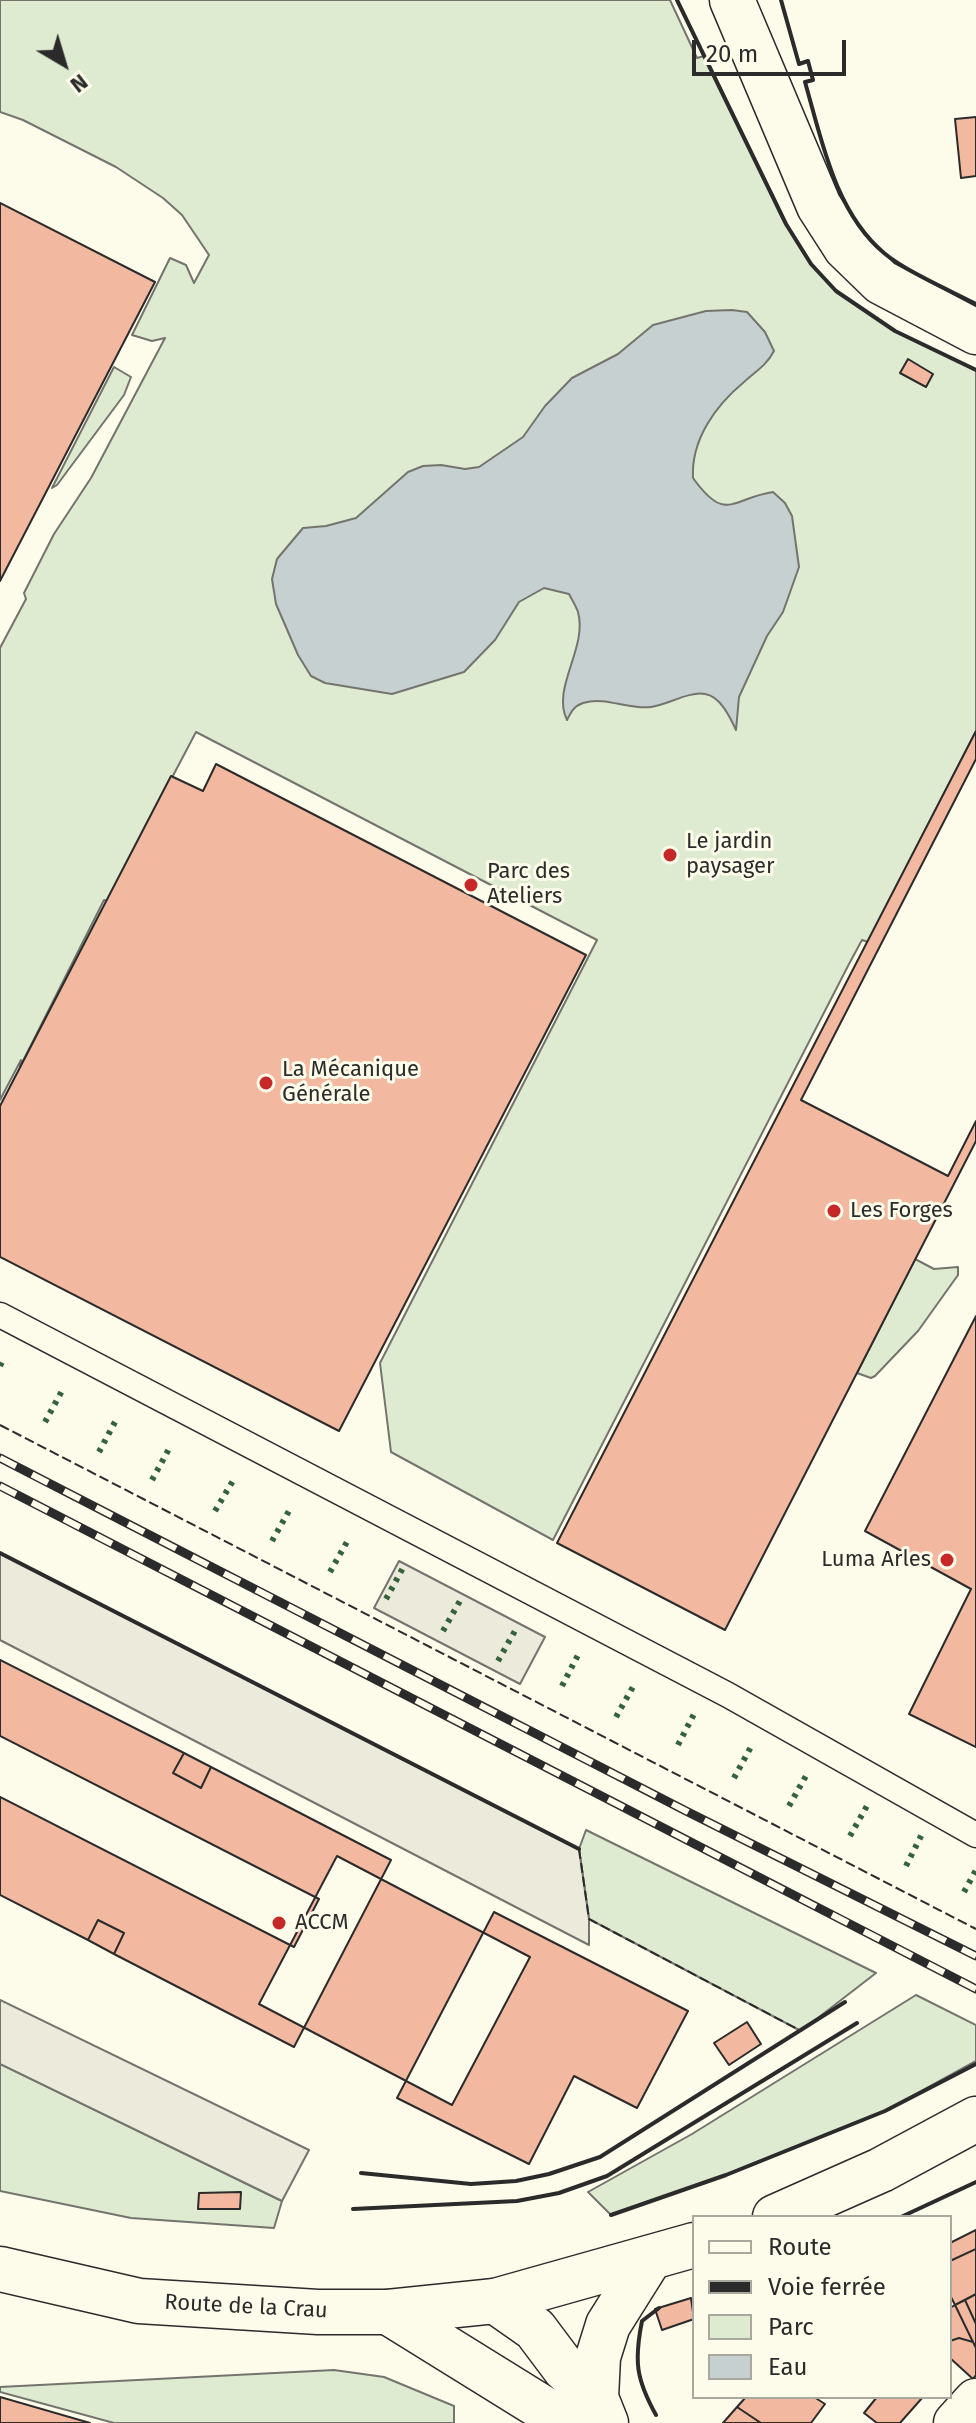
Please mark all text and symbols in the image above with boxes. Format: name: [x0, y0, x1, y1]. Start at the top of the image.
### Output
north arrow: [24, 24, 104, 104]
scale bar: [696, 24, 850, 74]
text: 20 m: [706, 40, 758, 68]
text: N: [65, 68, 93, 98]
place label: Le jardin paysager: [686, 829, 775, 880]
marker: Le jardin paysager: [661, 846, 679, 864]
place label: Parc des Ateliers: [487, 859, 570, 910]
marker: Parc des Ateliers: [462, 876, 480, 894]
place label: La Mécanique Générale: [282, 1057, 419, 1108]
marker: La Mécanique Générale: [257, 1074, 275, 1092]
place label: Les Forges: [850, 1198, 953, 1224]
marker: Les Forges: [825, 1202, 843, 1220]
place label: Luma Arles: [821, 1547, 931, 1573]
marker: Luma Arles: [938, 1551, 956, 1569]
place label: ACCM: [295, 1910, 349, 1936]
marker: ACCM: [270, 1914, 288, 1932]
legend: [692, 2215, 952, 2399]
text: Route: [768, 2233, 832, 2261]
text: Voie ferrée: [768, 2273, 886, 2301]
street label: Route de la Crau: [164, 2290, 328, 2324]
text: Parc: [768, 2313, 814, 2341]
text: Eau: [768, 2353, 808, 2381]

